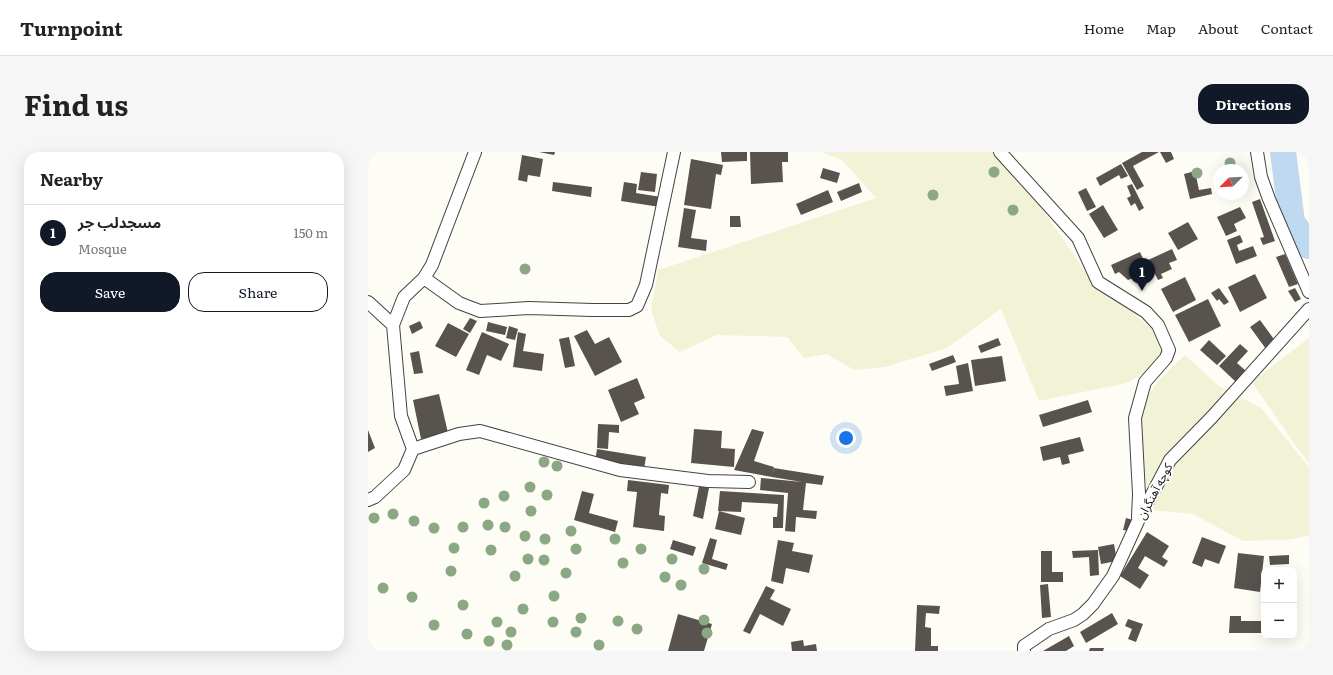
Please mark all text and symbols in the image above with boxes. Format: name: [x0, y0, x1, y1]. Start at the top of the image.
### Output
text: Turnpoint: [20, 14, 123, 42]
text: Home: [1084, 18, 1124, 38]
text: Map: [1146, 18, 1176, 38]
text: About: [1198, 18, 1239, 38]
text: Contact: [1261, 18, 1313, 38]
text: Find us: [24, 83, 128, 125]
button: Directions: [1198, 84, 1309, 124]
north arrow: [1213, 164, 1249, 200]
text: Nearby: [40, 166, 103, 191]
text: مسجدلب جر: [78, 210, 161, 233]
text: 1: [50, 223, 56, 242]
text: 150 m: [293, 223, 328, 242]
text: Mosque: [78, 239, 127, 258]
pin: 1: [1129, 258, 1155, 291]
button: Save: [40, 272, 180, 312]
button: Share: [188, 272, 328, 312]
your location: [836, 428, 856, 448]
street label: کوچه آهنگران: [1132, 459, 1177, 522]
map controls: [1261, 567, 1297, 639]
button: +: [1261, 567, 1297, 603]
button: −: [1261, 603, 1297, 639]

